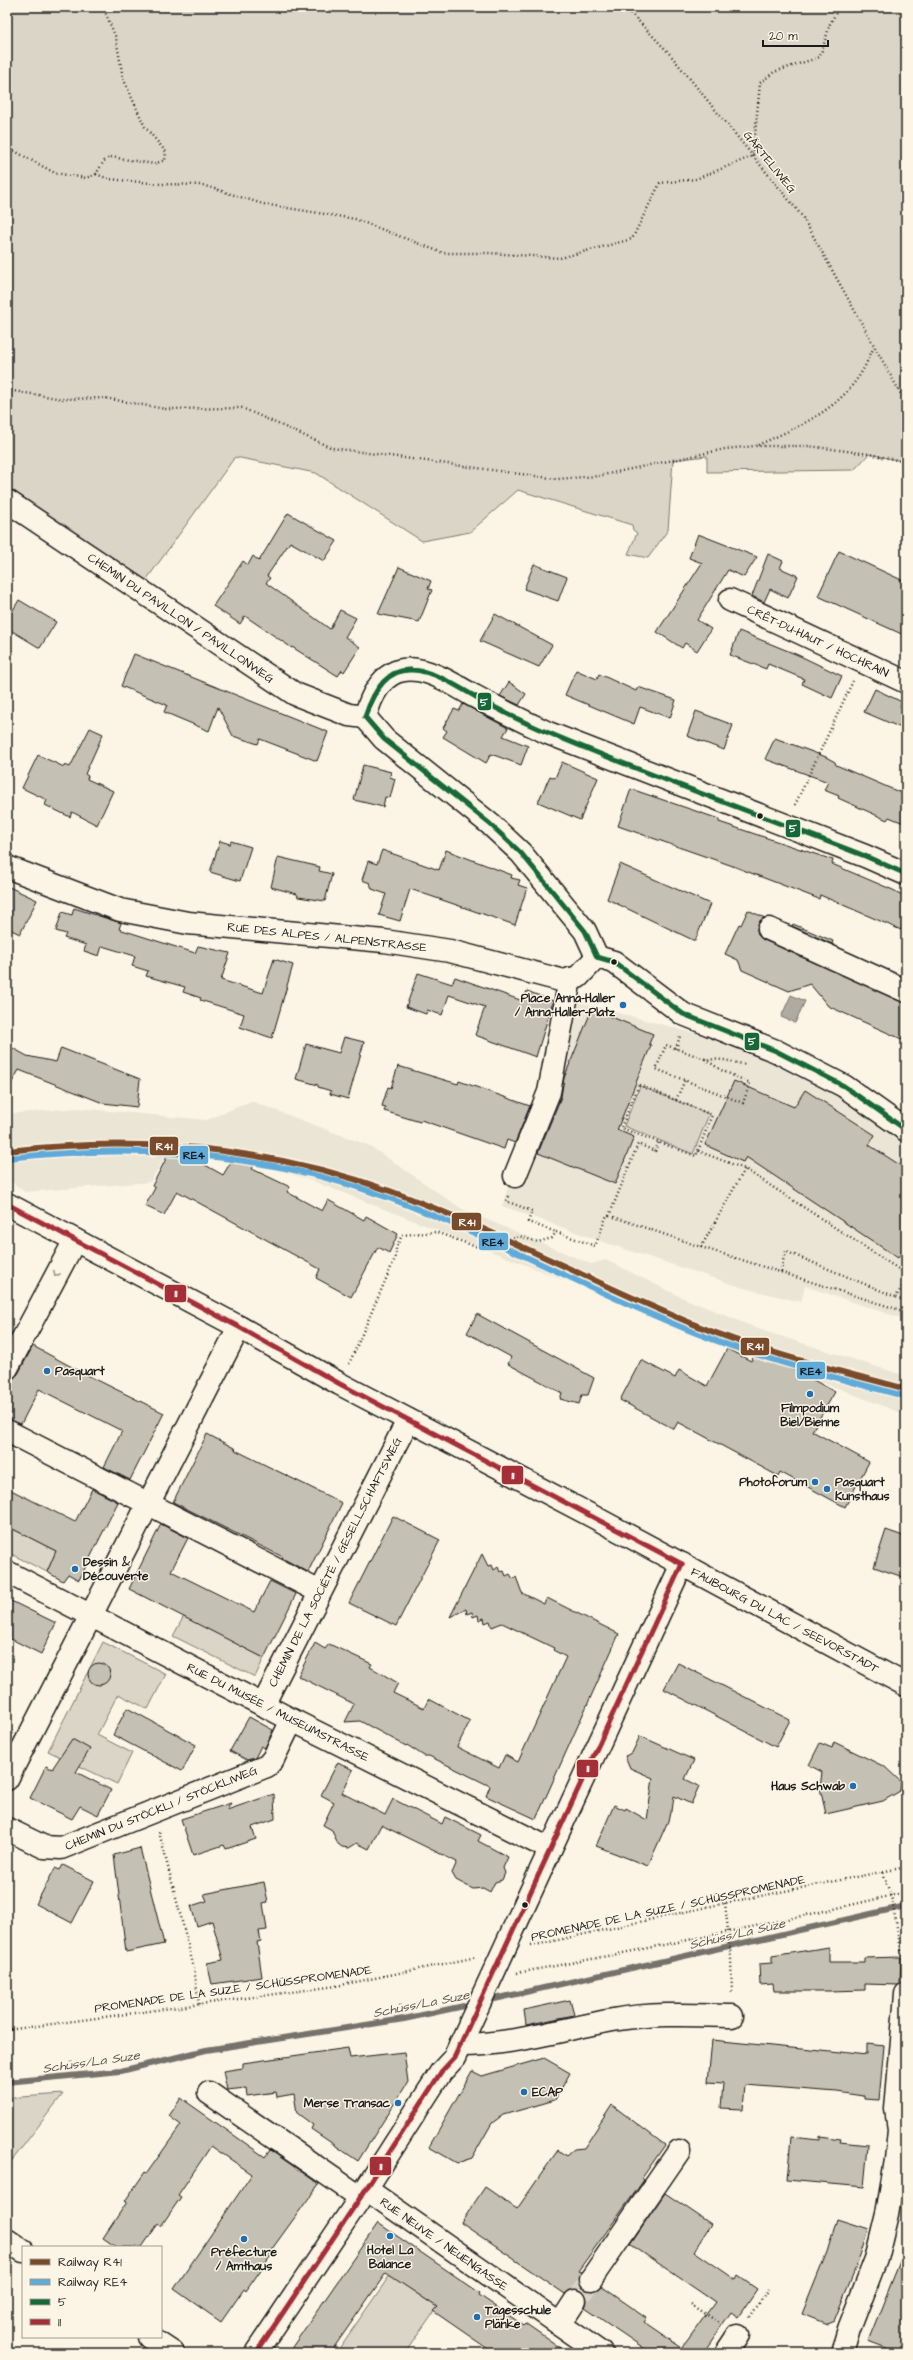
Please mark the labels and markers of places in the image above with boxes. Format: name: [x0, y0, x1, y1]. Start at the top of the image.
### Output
unlabelled marker: [755, 811, 765, 821]
unlabelled marker: [609, 957, 619, 967]
place label: Place Anna-Haller / Anna-Haller-Platz: [515, 990, 616, 1021]
marker: Place Anna-Haller / Anna-Haller-Platz: [618, 1000, 628, 1010]
place label: Pasquart: [55, 1363, 105, 1381]
marker: Pasquart: [42, 1366, 52, 1376]
marker: Filmpodium Biel/Bienne: [805, 1389, 815, 1399]
place label: Filmpodium Biel/Bienne: [780, 1400, 840, 1431]
place label: Photoforum: [739, 1474, 808, 1491]
place label: Pasquart Kunsthaus: [835, 1474, 889, 1505]
marker: Photoforum: [810, 1477, 820, 1487]
marker: Pasquart Kunsthaus: [822, 1484, 832, 1494]
place label: Dessin & Découverte: [83, 1554, 149, 1585]
marker: Dessin & Découverte: [70, 1564, 80, 1574]
place label: Haus Schwab: [771, 1778, 845, 1795]
marker: Haus Schwab: [848, 1781, 858, 1791]
unlabelled marker: [520, 1900, 530, 1910]
place label: ECAP: [532, 2084, 563, 2101]
marker: ECAP: [519, 2087, 529, 2097]
place label: Merse Transac: [304, 2095, 390, 2112]
marker: Merse Transac: [393, 2098, 403, 2108]
marker: Hotel La Balance: [385, 2231, 395, 2241]
marker: Préfecture / Amthaus: [239, 2234, 249, 2244]
place label: Hotel La Balance: [367, 2242, 414, 2273]
place label: Préfecture / Amthaus: [211, 2244, 278, 2275]
place label: Tagesschule Plänke: [484, 2302, 552, 2333]
marker: Tagesschule Plänke: [472, 2312, 482, 2322]

